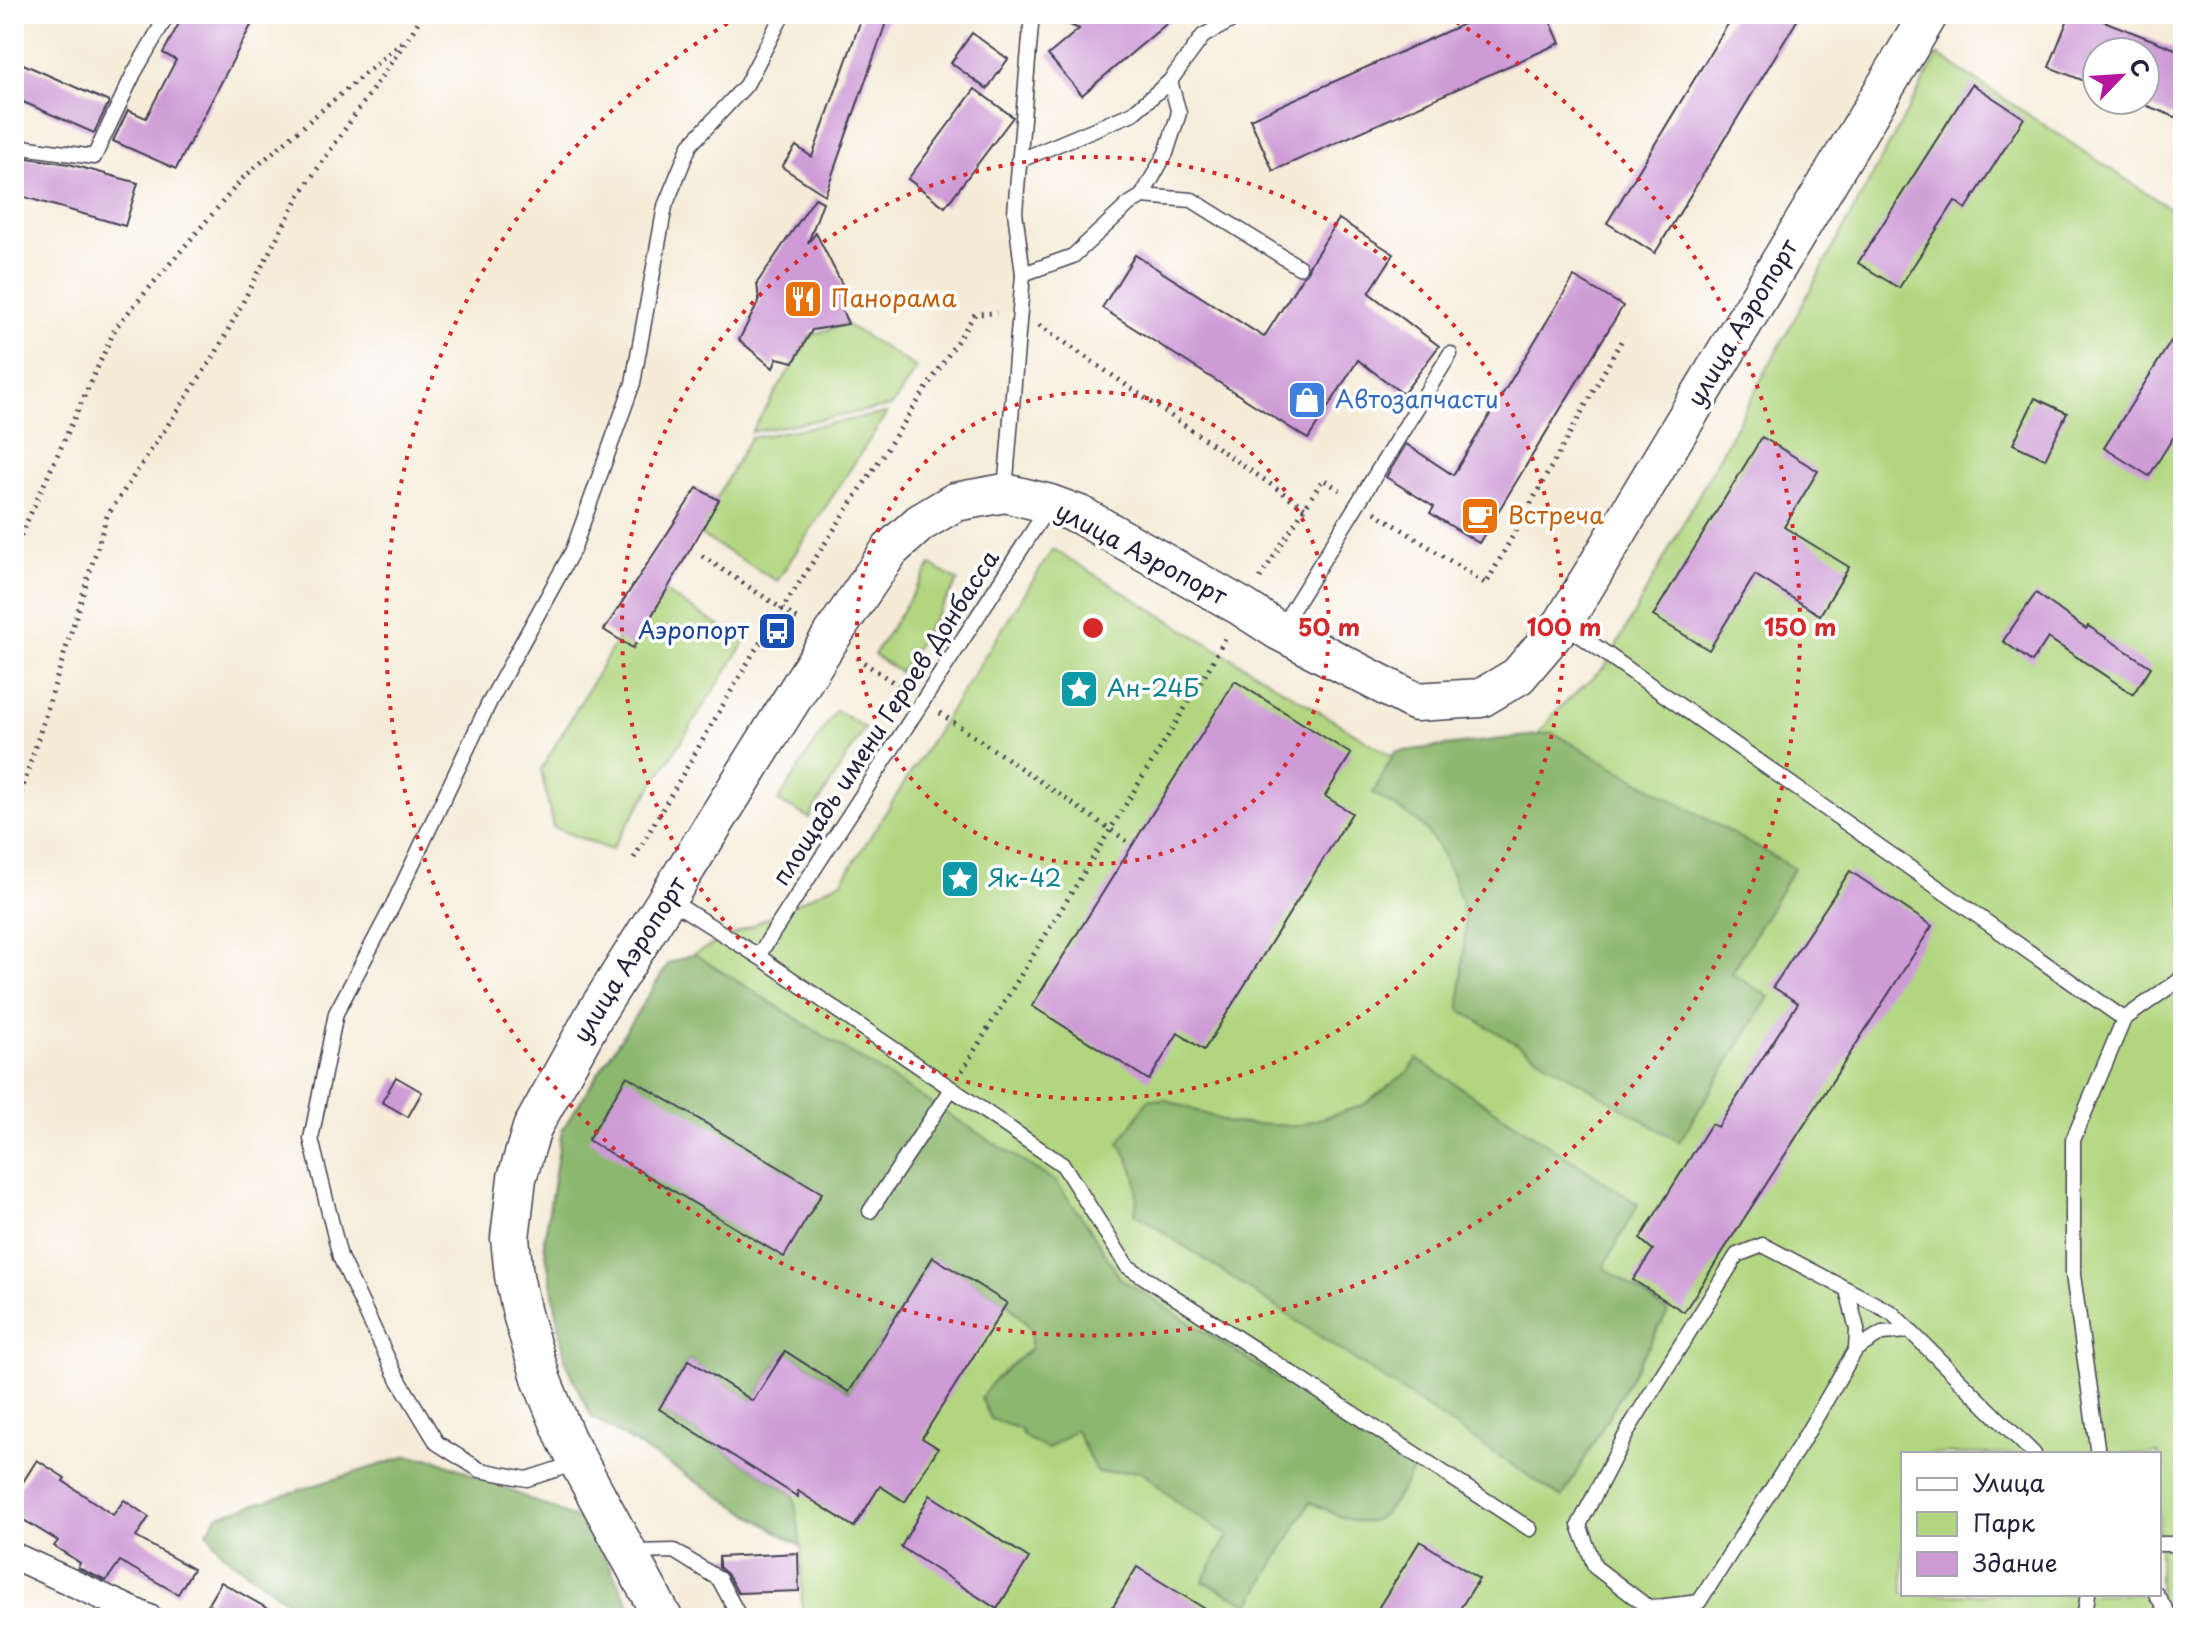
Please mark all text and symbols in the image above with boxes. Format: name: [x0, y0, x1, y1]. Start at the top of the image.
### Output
north arrow: [2081, 36, 2161, 116]
text: С: [2122, 52, 2159, 81]
street label: улица Аэропорт: [1677, 231, 1806, 413]
restaurant icon: Панорама: [782, 278, 824, 320]
place label: Панорама: [831, 279, 957, 315]
shop icon: Автозапчасти: [1286, 379, 1328, 421]
place label: Автозапчасти: [1335, 380, 1499, 416]
street label: улица Аэропорт: [1050, 492, 1235, 613]
cafe icon: Встреча: [1459, 495, 1501, 537]
place label: Встреча: [1508, 496, 1604, 532]
street label: площадь имени Героев Донбасса: [762, 542, 1007, 892]
text: 50 m: [1298, 608, 1360, 644]
text: 100 m: [1527, 608, 1601, 644]
text: 150 m: [1764, 608, 1836, 644]
bus stop icon: Аэропорт: [756, 610, 798, 652]
place label: Аэропорт: [638, 611, 749, 647]
centre of rings: [1079, 614, 1107, 642]
place icon: Ан-24Б: [1058, 668, 1100, 710]
place label: Ан-24Б: [1107, 669, 1199, 705]
place icon: Як-42: [939, 858, 981, 900]
place label: Як-42: [988, 859, 1061, 895]
street label: улица Аэропорт: [563, 869, 694, 1049]
legend: [1901, 1452, 2161, 1596]
text: Улица: [1973, 1464, 2045, 1500]
text: Парк: [1973, 1504, 2036, 1540]
text: Здание: [1973, 1544, 2058, 1580]

